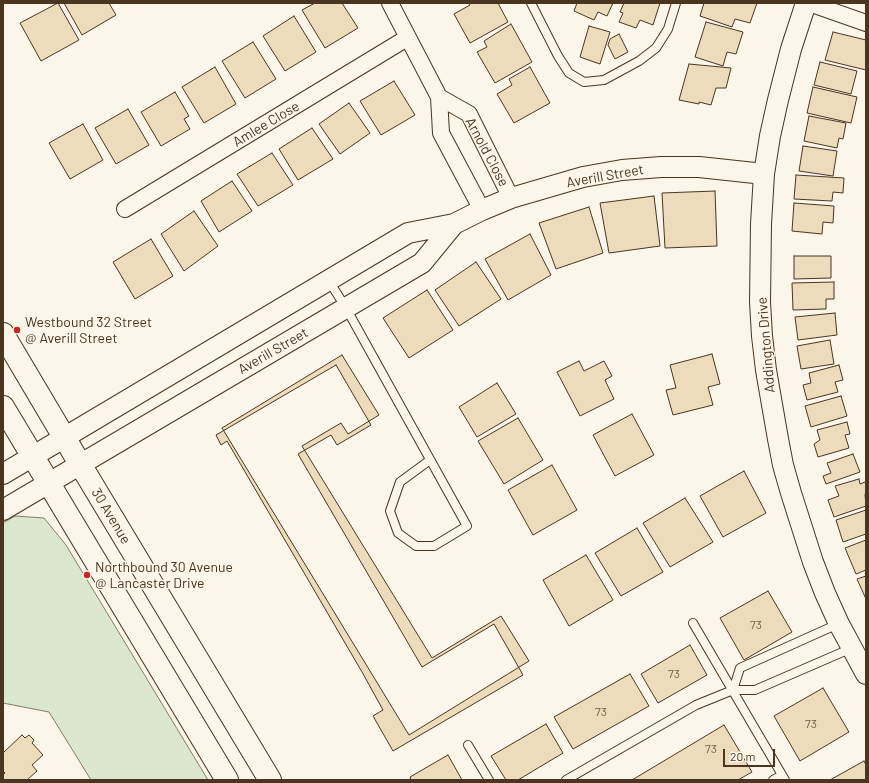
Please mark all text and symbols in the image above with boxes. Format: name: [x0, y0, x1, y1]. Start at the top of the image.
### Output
street label: Amlee Close: [230, 98, 302, 150]
street label: Arnold Close: [462, 115, 512, 189]
street label: Averill Street: [565, 161, 645, 191]
street label: Addington Drive: [753, 296, 779, 394]
place label: Westbound 32 Street @ Averill Street: [25, 314, 152, 346]
street label: Averill Street: [235, 324, 311, 378]
marker: Westbound 32 Street @ Averill Street: [12, 325, 22, 335]
street label: 30 Avenue: [88, 485, 134, 547]
place label: Northbound 30 Avenue @ Lancaster Drive: [95, 559, 233, 592]
marker: Northbound 30 Avenue @ Lancaster Drive: [82, 570, 92, 580]
house number: 73: [750, 618, 762, 632]
house number: 73: [668, 667, 680, 681]
house number: 73: [595, 705, 607, 719]
house number: 73: [805, 717, 817, 731]
scale bar: [725, 741, 777, 767]
house number: 73: [705, 742, 717, 756]
text: 20 m: [730, 749, 756, 763]

